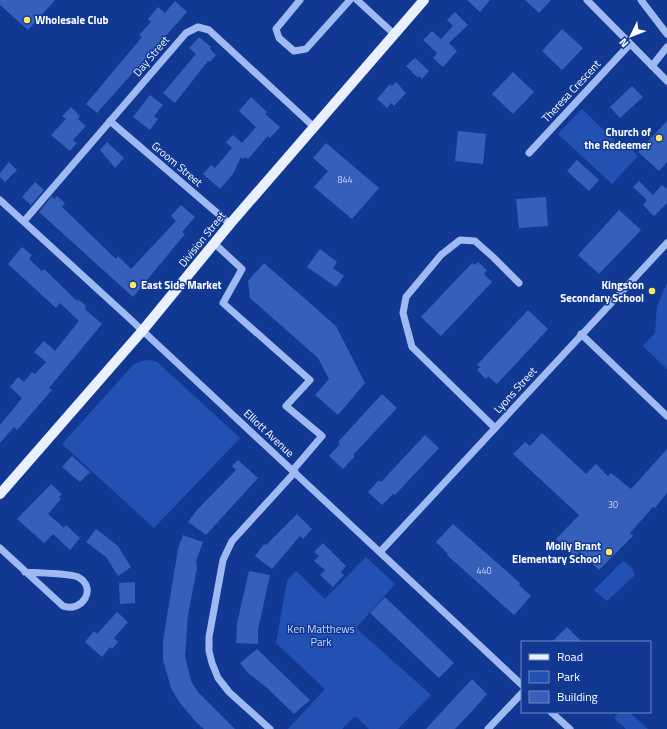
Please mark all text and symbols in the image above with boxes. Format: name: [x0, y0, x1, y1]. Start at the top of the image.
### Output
place label: Wholesale Club: [35, 12, 109, 28]
marker: Wholesale Club: [22, 15, 32, 25]
north arrow: [611, 16, 651, 56]
street label: Day Street: [129, 32, 173, 80]
text: N: [615, 35, 632, 51]
street label: Theresa Crescent: [538, 56, 604, 126]
place label: Church of the Redeemer: [584, 124, 651, 153]
marker: Church of the Redeemer: [654, 133, 664, 143]
street label: Groom Street: [148, 138, 206, 190]
house number: 844: [337, 173, 353, 186]
street label: Division Street: [175, 208, 229, 270]
place label: East Side Market: [141, 277, 222, 293]
place label: Kingston Secondary School: [560, 277, 644, 306]
marker: East Side Market: [128, 280, 138, 290]
marker: Kingston Secondary School: [647, 286, 657, 296]
street label: Lyons Street: [490, 363, 540, 417]
street label: Elliott Avenue: [240, 405, 298, 461]
house number: 30: [608, 498, 618, 511]
place label: Molly Brant Elementary School: [512, 538, 601, 567]
marker: Molly Brant Elementary School: [604, 547, 614, 557]
house number: 440: [476, 564, 492, 577]
park label: Ken Matthews Park: [287, 621, 355, 650]
legend: [521, 641, 651, 713]
text: Road: [557, 647, 583, 666]
text: Park: [557, 667, 580, 686]
text: Building: [557, 687, 598, 706]

